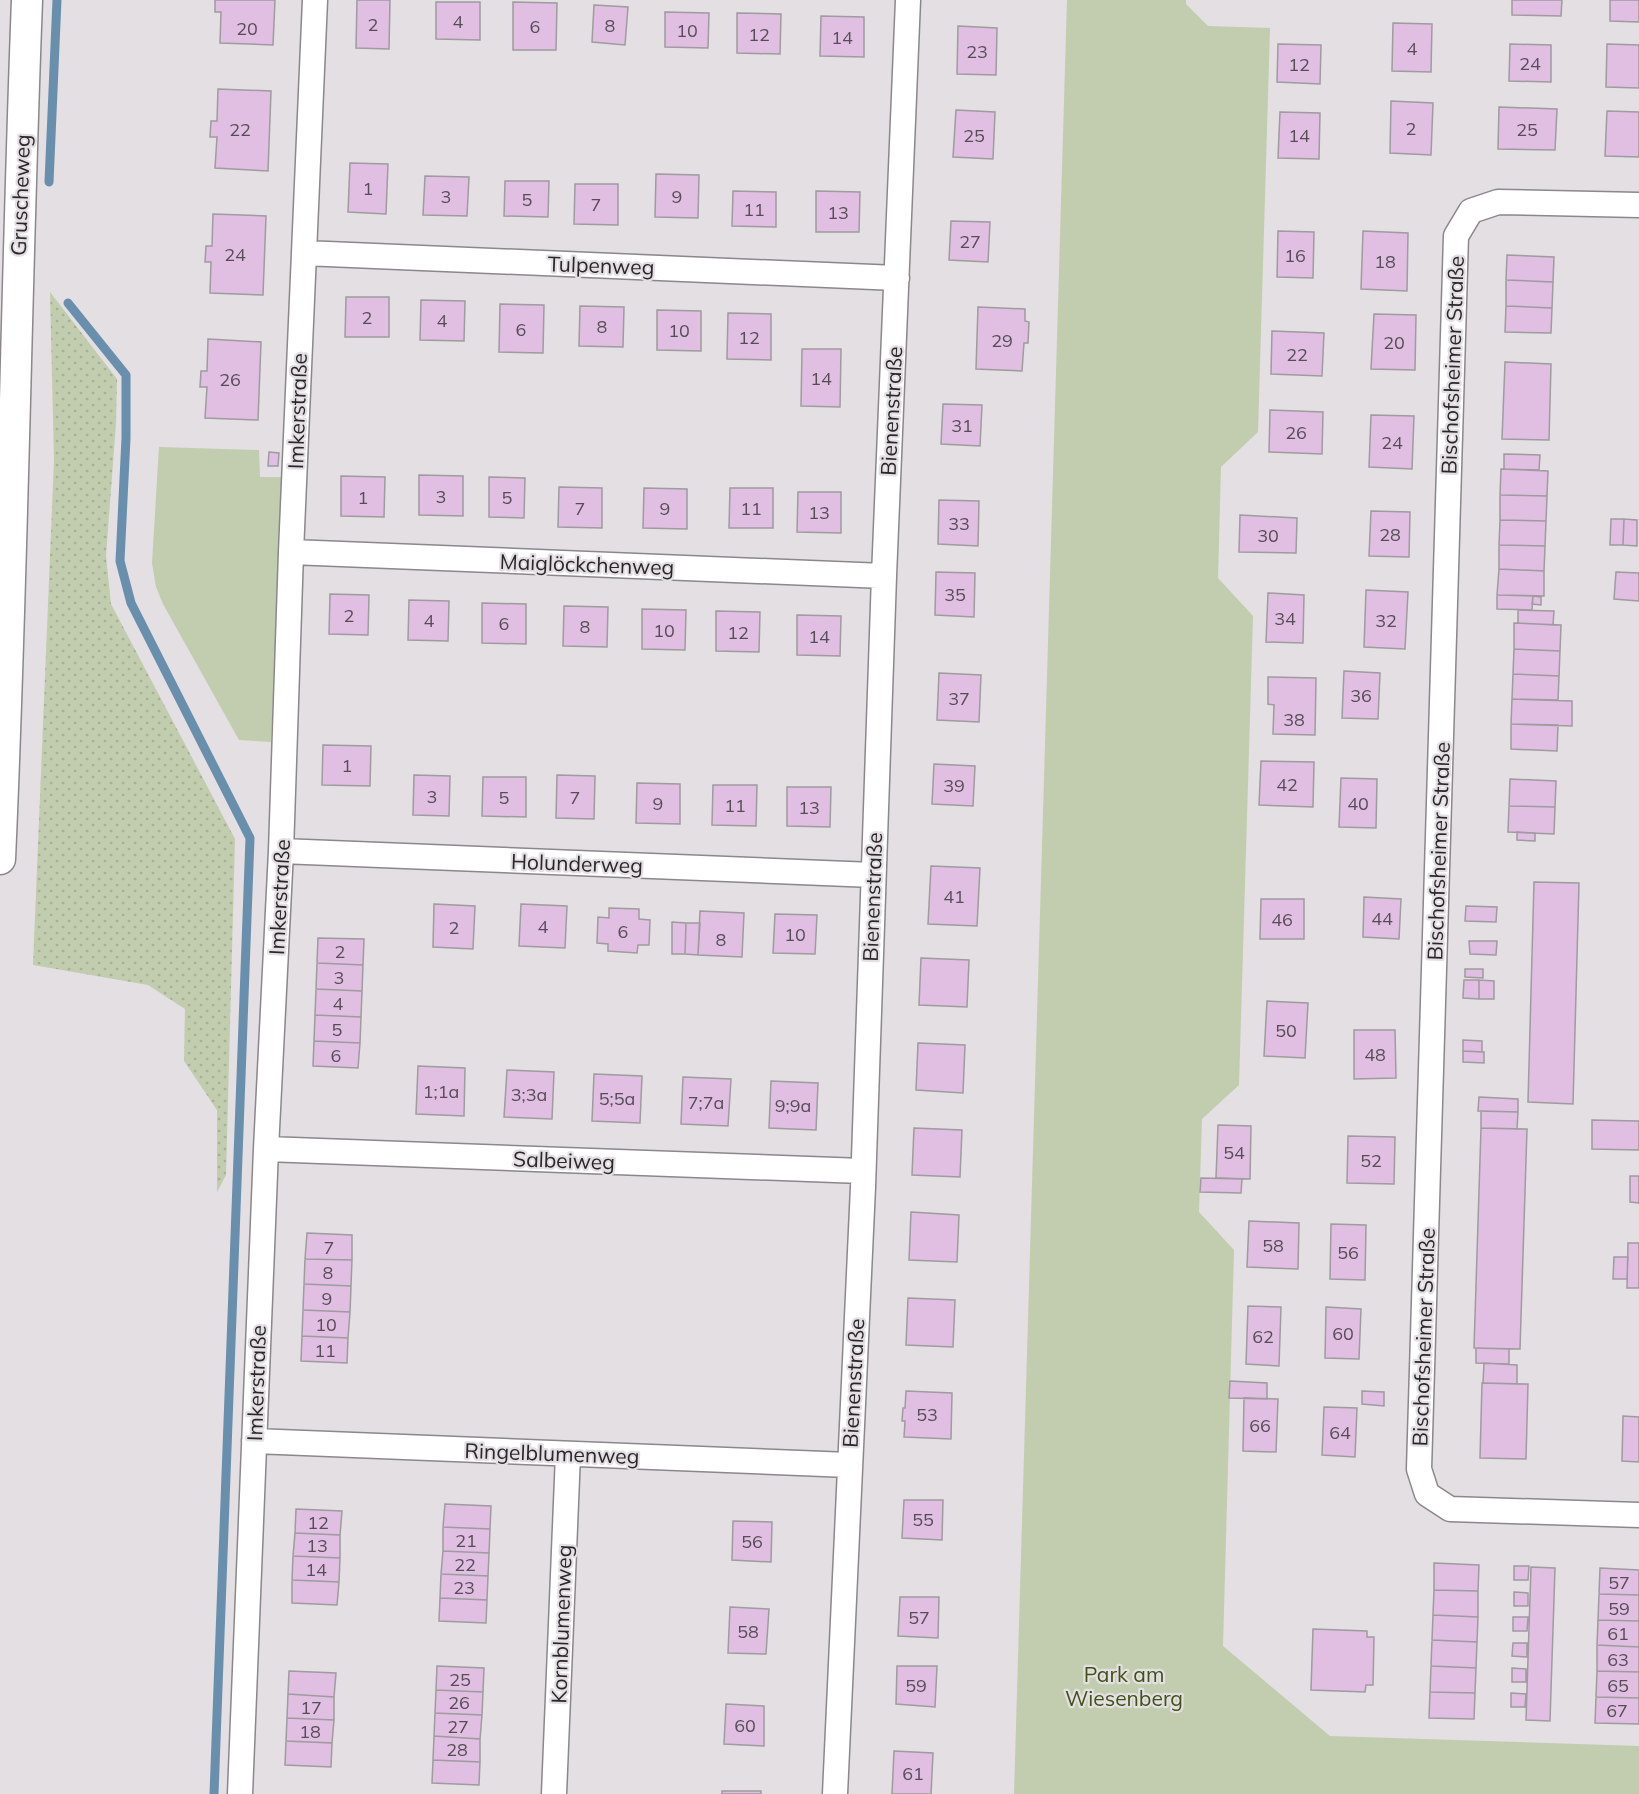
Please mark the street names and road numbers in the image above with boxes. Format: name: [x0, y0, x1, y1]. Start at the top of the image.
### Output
street label: Gruscheweg: [5, 134, 35, 256]
street label: Tulpenweg: [547, 250, 655, 280]
street label: Bischofsheimer Straße: [1435, 255, 1469, 475]
street label: Bienenstraße: [875, 346, 907, 476]
street label: Imkerstraße: [282, 353, 312, 469]
street label: Maiglöckchenweg: [499, 548, 675, 580]
street label: Bischofsheimer Straße: [1421, 741, 1455, 961]
street label: Bienenstraße: [857, 832, 887, 962]
street label: Imkerstraße: [263, 838, 295, 956]
street label: Holunderweg: [511, 848, 643, 878]
street label: Salbeiweg: [513, 1145, 615, 1175]
street label: Bischofsheimer Straße: [1406, 1227, 1440, 1447]
street label: Bienenstraße: [837, 1318, 869, 1448]
street label: Imkerstraße: [241, 1325, 271, 1441]
street label: Ringelblumenweg: [464, 1437, 640, 1469]
street label: Kornblumenweg: [545, 1544, 577, 1704]

